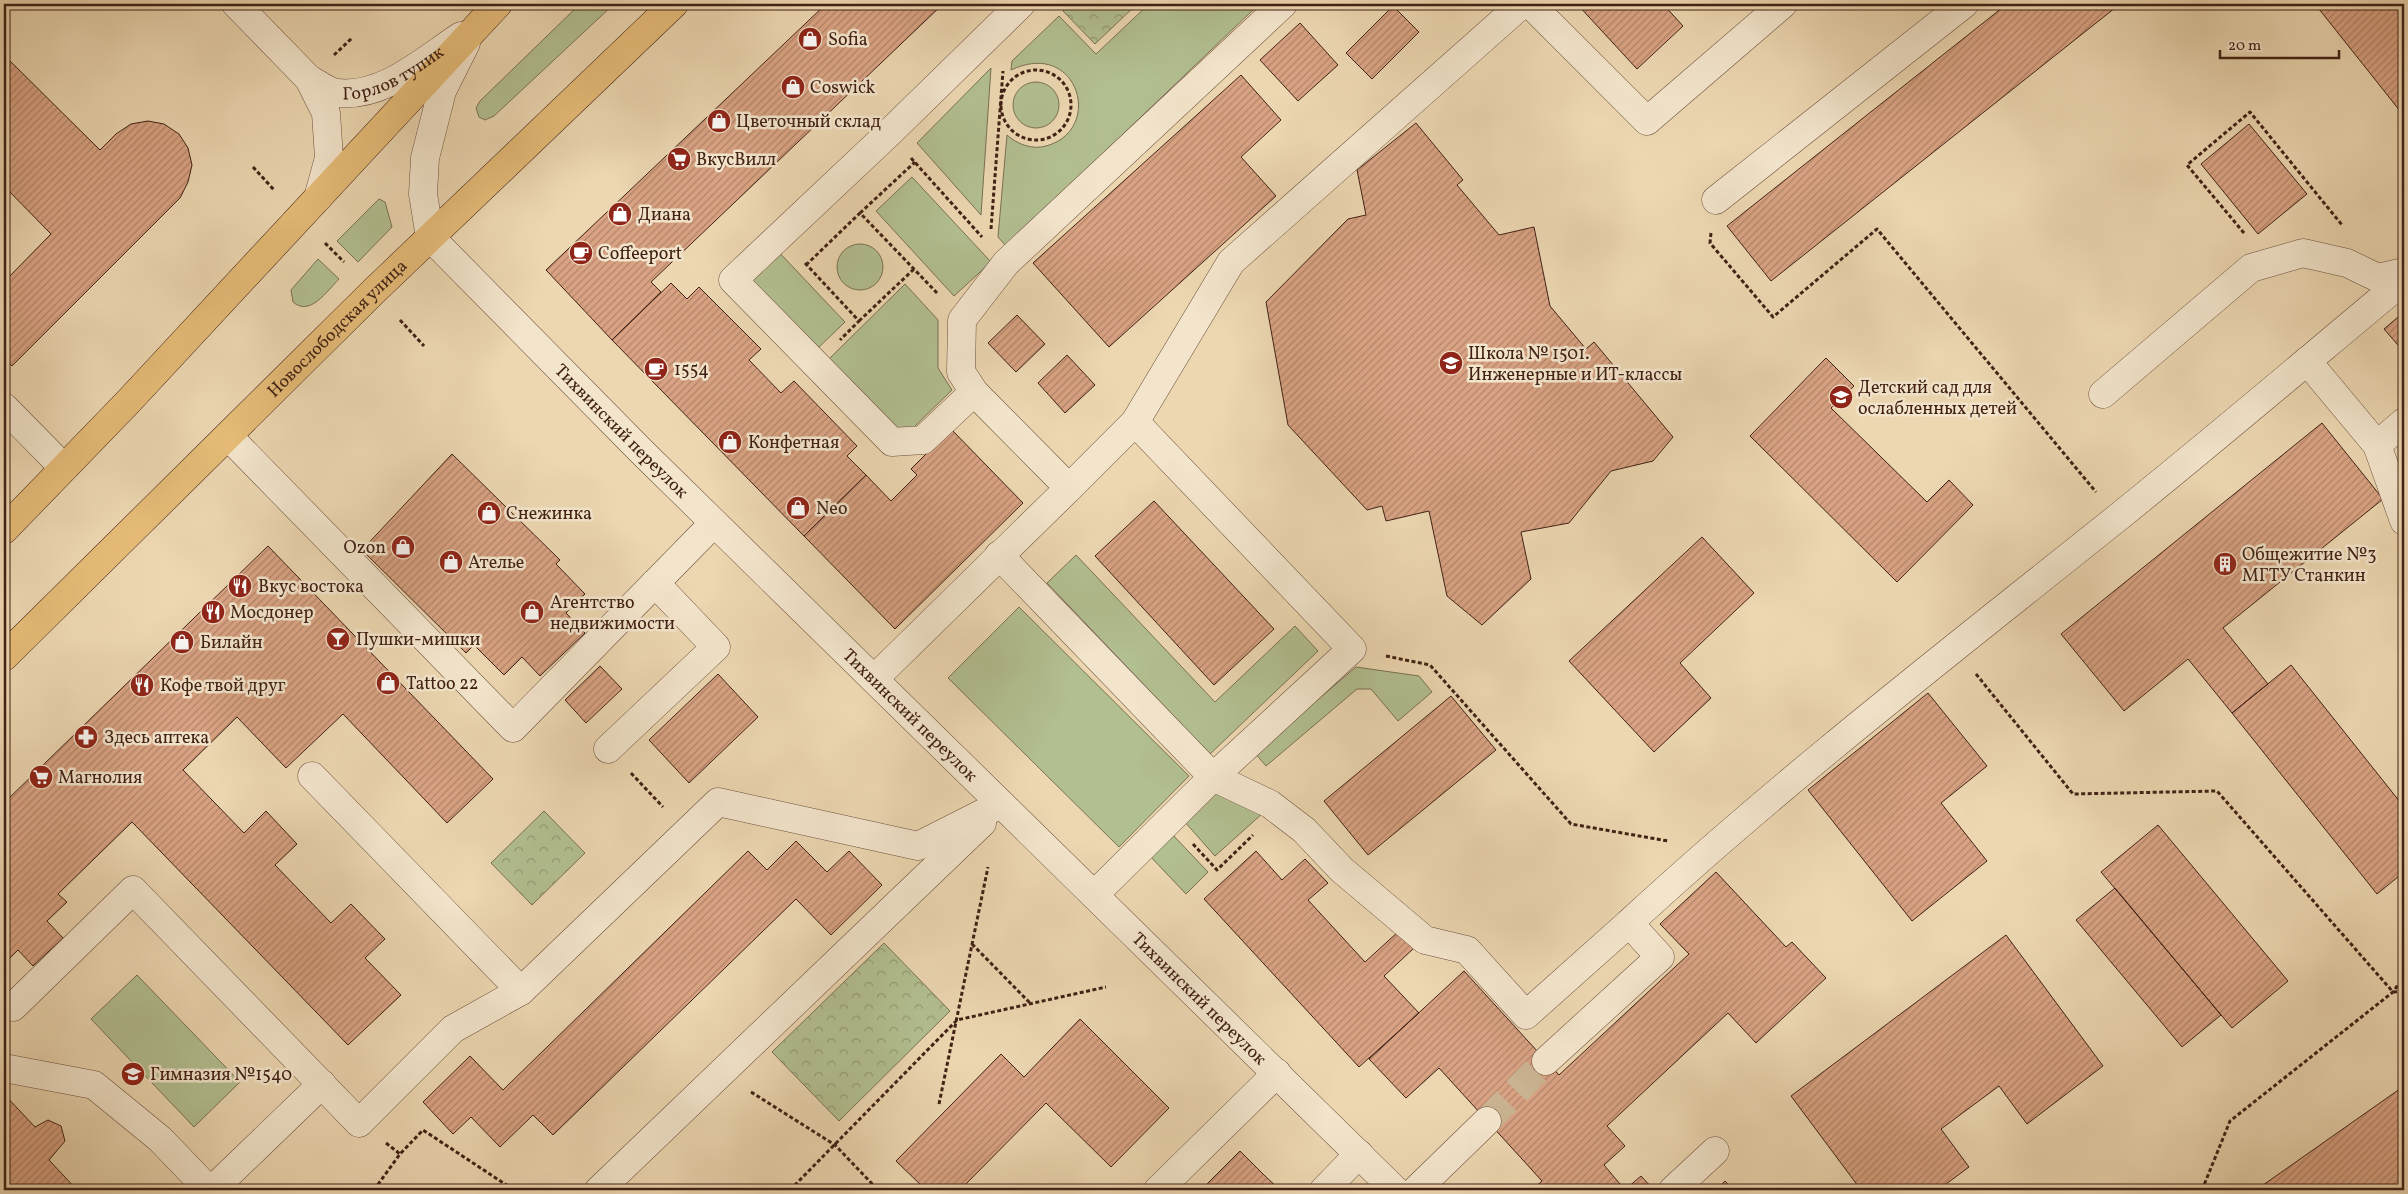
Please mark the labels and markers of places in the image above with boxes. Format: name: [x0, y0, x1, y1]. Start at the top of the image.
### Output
shop icon: Sofia: [797, 26, 823, 52]
place label: Sofia: [828, 28, 868, 53]
shop icon: Coswick: [780, 74, 806, 100]
place label: Coswick: [810, 76, 876, 101]
shop icon: Цветочный склад: [706, 108, 732, 134]
place label: Цветочный склад: [736, 110, 881, 135]
supermarket icon: ВкусВилл: [666, 146, 692, 172]
place label: ВкусВилл: [696, 148, 776, 173]
shop icon: Диана: [607, 201, 633, 227]
place label: Диана: [638, 203, 691, 228]
cafe icon: Coffeeport: [568, 240, 594, 266]
place label: Coffeeport: [598, 242, 682, 267]
place label: Школа № 1501. Инженерные и ИТ-классы: [1468, 342, 1682, 388]
school or university icon: Школа № 1501. Инженерные и ИТ-классы: [1438, 350, 1464, 376]
cafe icon: 1554: [643, 356, 669, 382]
place label: 1554: [674, 358, 709, 383]
place label: Детский сад для ослабленных детей: [1858, 376, 2017, 422]
school or university icon: Детский сад для ослабленных детей: [1828, 384, 1854, 410]
shop icon: Конфетная: [717, 429, 743, 455]
place label: Конфетная: [748, 431, 839, 456]
shop icon: Neo: [785, 495, 811, 521]
place label: Neo: [816, 497, 847, 522]
shop icon: Снежинка: [476, 500, 502, 526]
place label: Снежинка: [506, 502, 592, 527]
shop icon: Ozon: [390, 534, 416, 560]
place label: Ozon: [344, 536, 386, 561]
place label: Общежитие №3 МГТУ Станкин: [2242, 543, 2376, 589]
shop icon: Ателье: [438, 549, 464, 575]
place label: Ателье: [468, 551, 524, 576]
building icon: Общежитие №3 МГТУ Станкин: [2212, 551, 2238, 577]
restaurant icon: Вкус востока: [227, 573, 253, 599]
place label: Вкус востока: [258, 575, 364, 600]
place label: Агентство недвижимости: [550, 591, 675, 637]
restaurant icon: Мосдонер: [200, 599, 226, 625]
shop icon: Агентство недвижимости: [519, 599, 545, 625]
place label: Мосдонер: [230, 601, 314, 626]
bar icon: Пушки-мишки: [325, 626, 351, 652]
place label: Пушки-мишки: [356, 628, 480, 653]
shop icon: Билайн: [169, 629, 195, 655]
place label: Билайн: [200, 631, 263, 656]
shop icon: Tattoo 22: [375, 670, 401, 696]
restaurant icon: Кофе твой друг: [129, 672, 155, 698]
place label: Tattoo 22: [406, 672, 479, 697]
place label: Кофе твой друг: [160, 674, 286, 699]
pharmacy icon: Здесь аптека: [73, 724, 99, 750]
place label: Здесь аптека: [104, 726, 209, 751]
supermarket icon: Магнолия: [28, 764, 54, 790]
place label: Магнолия: [58, 766, 142, 791]
school or university icon: Гимназия №1540: [120, 1061, 146, 1087]
place label: Гимназия №1540: [150, 1063, 292, 1088]

